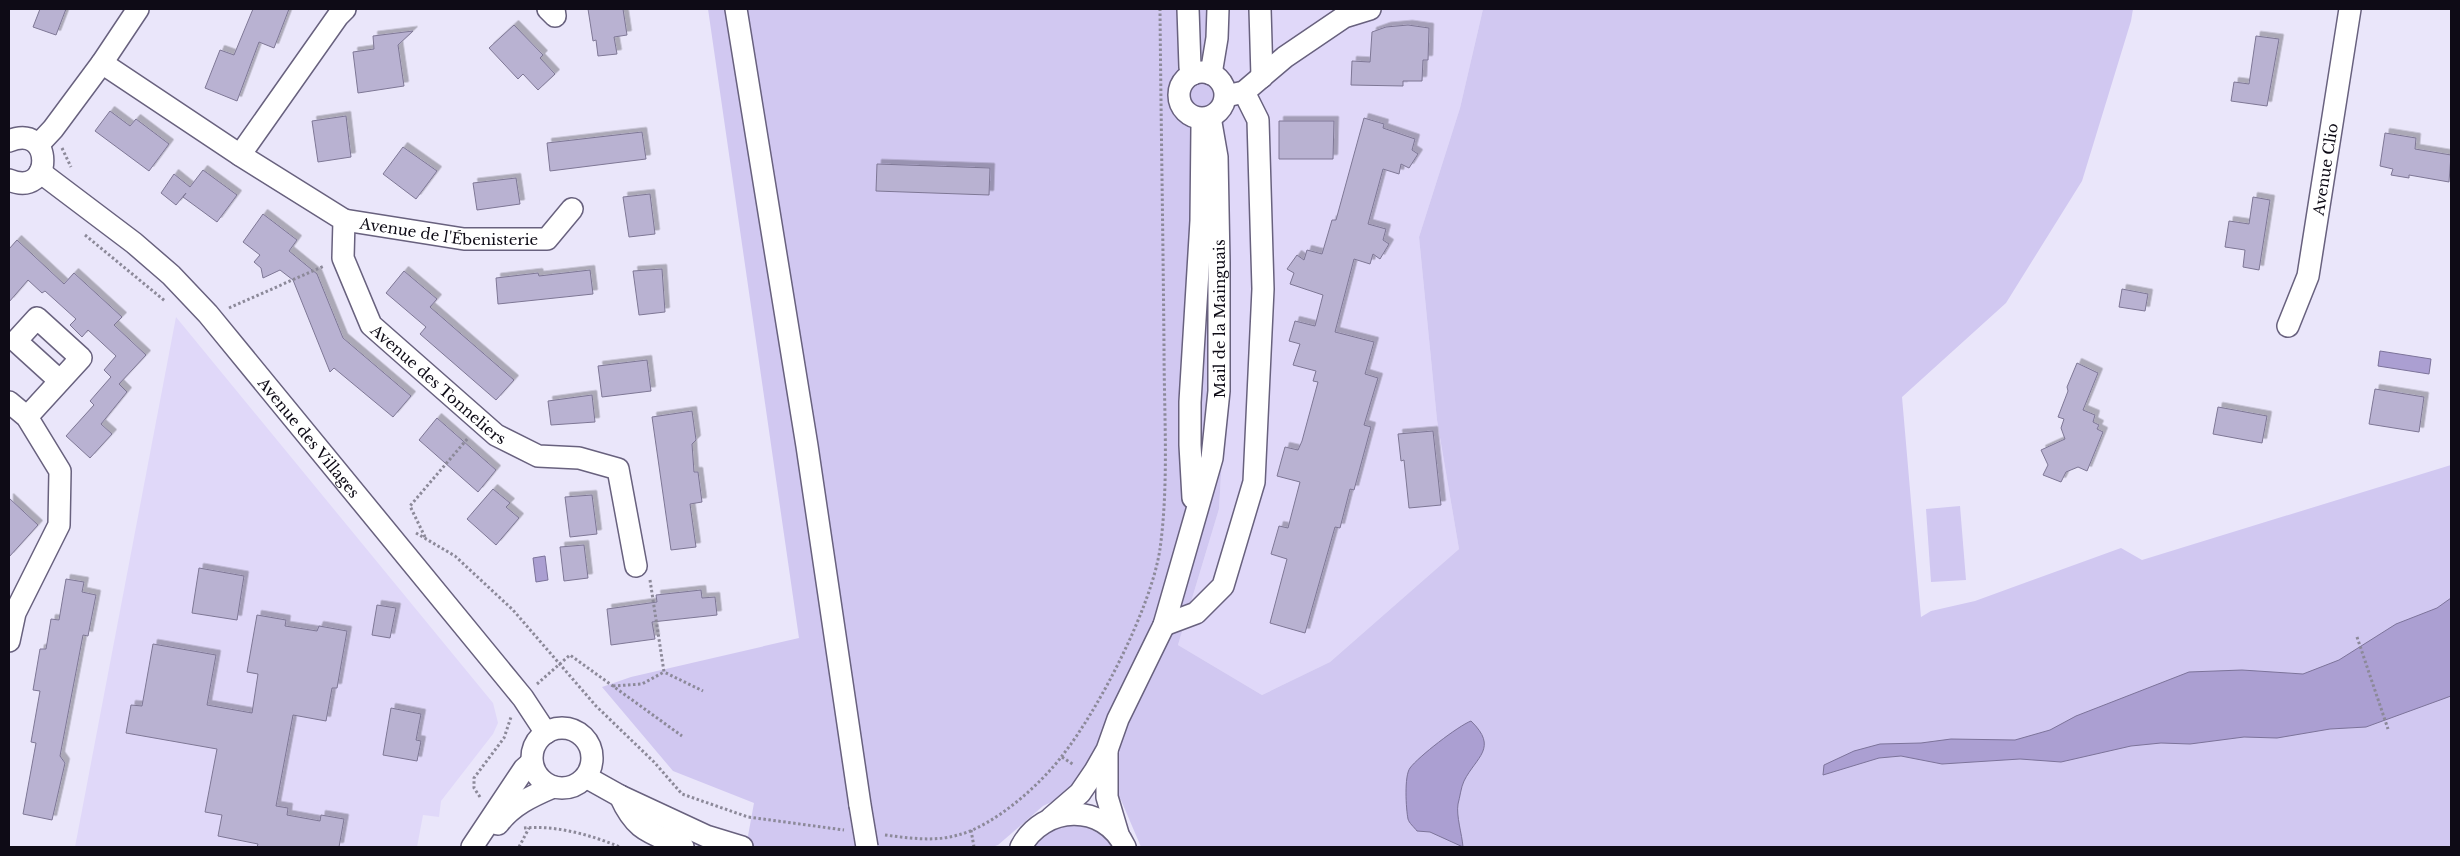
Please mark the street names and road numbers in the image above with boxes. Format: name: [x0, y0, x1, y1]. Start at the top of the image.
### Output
street label: Avenue Clio: [2308, 121, 2341, 218]
street label: Avenue de l'Ébenisterie: [358, 213, 538, 249]
street label: Mail de la Mainguais: [1209, 239, 1229, 398]
street label: Avenue des Tonneliers: [367, 319, 509, 448]
street label: Avenue des Villages: [254, 373, 364, 501]

